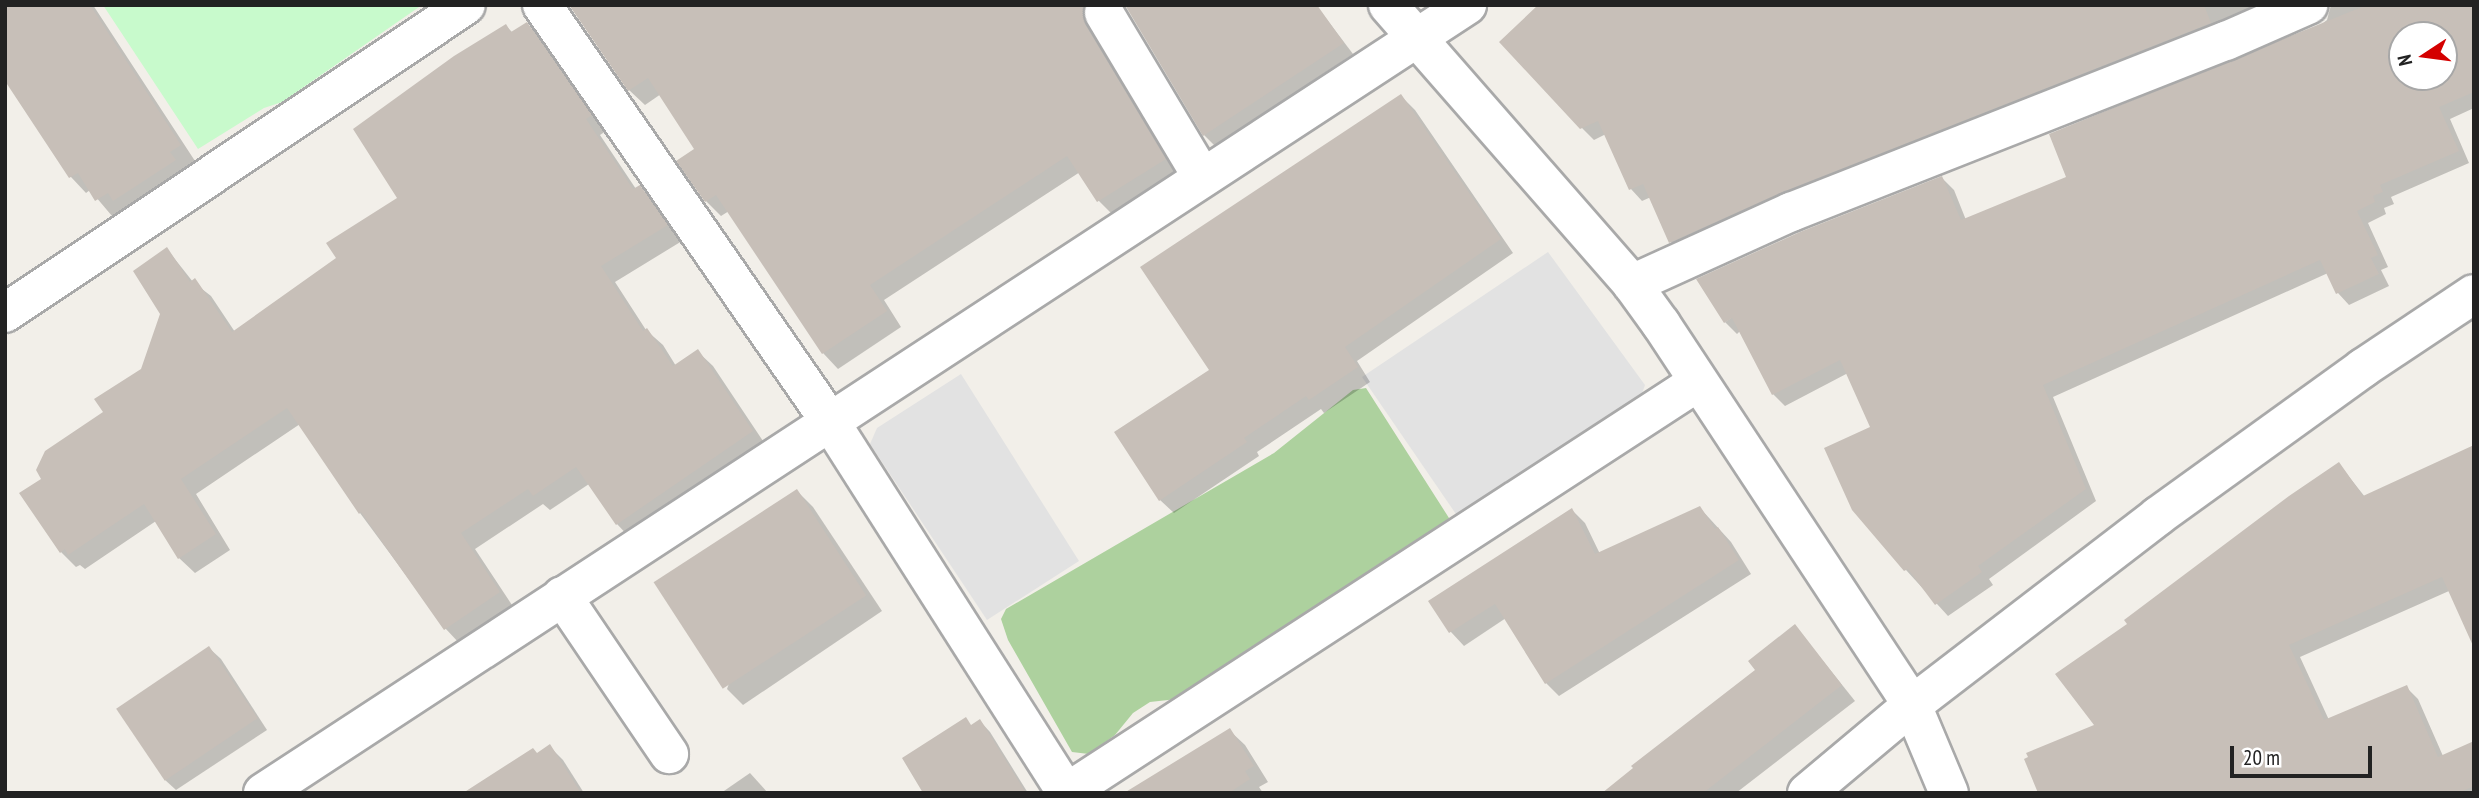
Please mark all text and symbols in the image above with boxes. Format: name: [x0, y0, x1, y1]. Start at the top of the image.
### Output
north arrow: [2388, 21, 2458, 91]
text: N: [2392, 53, 2417, 68]
scale bar: [2234, 732, 2376, 776]
text: 20 m: [2243, 744, 2280, 771]

